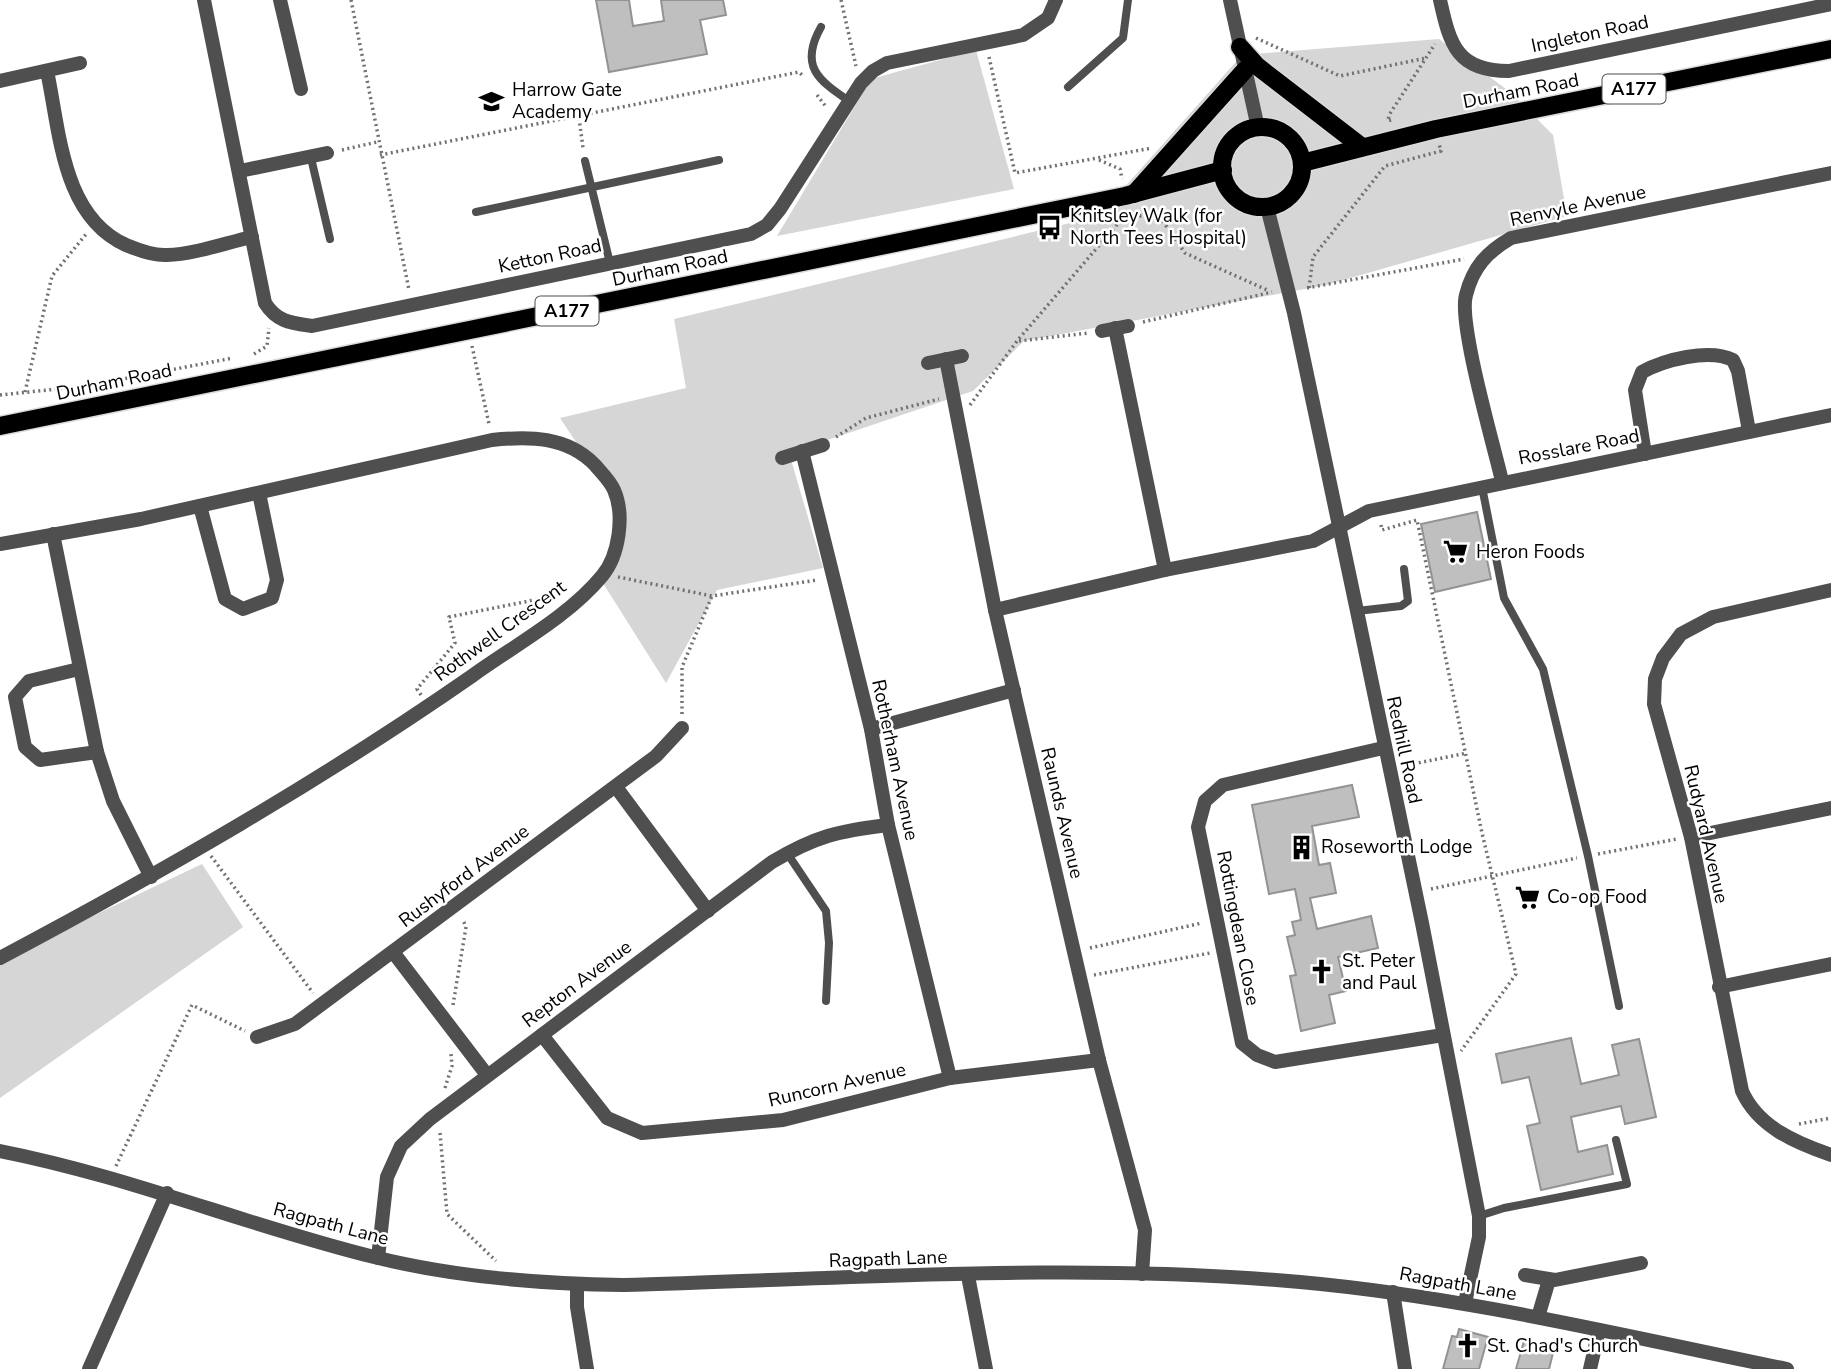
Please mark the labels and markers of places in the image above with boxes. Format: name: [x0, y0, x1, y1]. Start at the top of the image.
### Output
place label: Harrow Gate Academy: [512, 77, 622, 125]
school or university icon: Harrow Gate Academy: [478, 87, 506, 115]
place label: Knitsley Walk (for North Tees Hospital): [1070, 203, 1247, 251]
bus stop icon: Knitsley Walk (for North Tees Hospital): [1036, 213, 1064, 241]
supermarket icon: Heron Foods: [1442, 538, 1470, 566]
place label: Heron Foods: [1476, 539, 1585, 565]
building icon: Roseworth Lodge: [1287, 833, 1315, 861]
place label: Roseworth Lodge: [1321, 834, 1472, 860]
supermarket icon: Co-op Food: [1513, 883, 1541, 911]
place label: Co-op Food: [1547, 884, 1647, 910]
place label: St. Peter and Paul: [1342, 948, 1417, 996]
church icon: St. Peter and Paul: [1308, 958, 1336, 986]
church icon: St. Chad's Church: [1453, 1332, 1481, 1360]
place label: St. Chad's Church: [1487, 1333, 1638, 1359]

